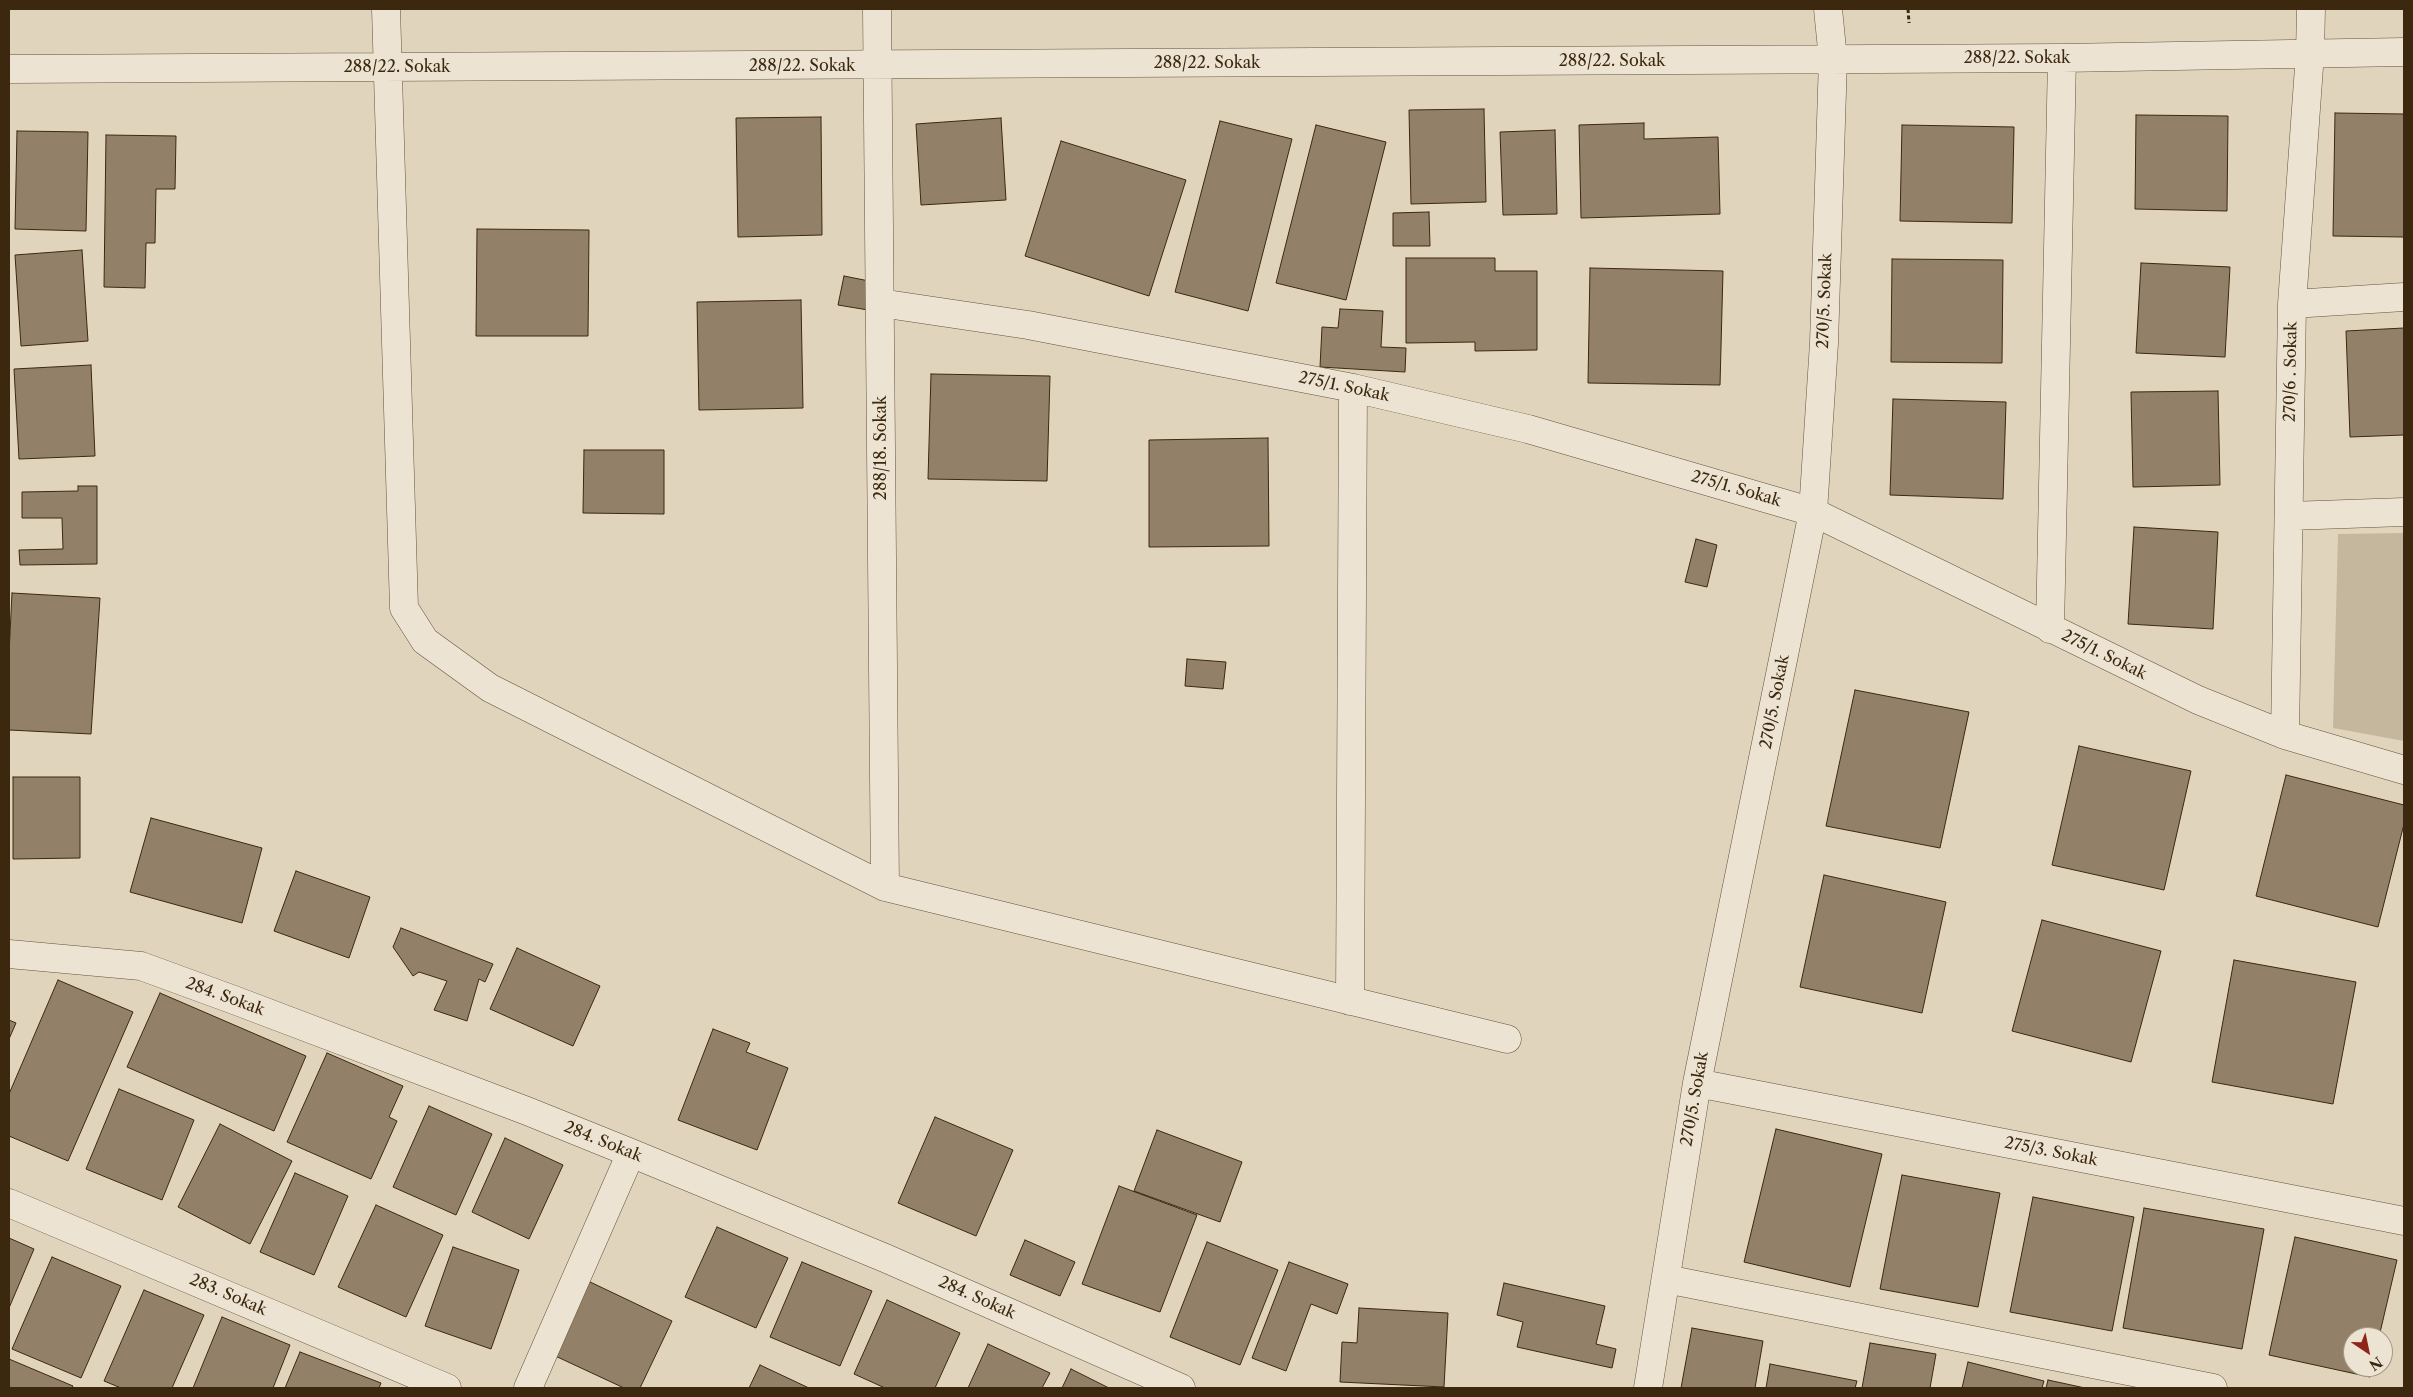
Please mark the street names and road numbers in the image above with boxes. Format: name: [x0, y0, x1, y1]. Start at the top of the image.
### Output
street label: 288/22. Sokak: [1964, 48, 2070, 68]
street label: 288/22. Sokak: [1559, 51, 1665, 71]
street label: 288/22. Sokak: [1154, 53, 1260, 73]
street label: 288/22. Sokak: [749, 56, 855, 76]
street label: 288/22. Sokak: [344, 57, 450, 77]
street label: 270/5. Sokak: [1814, 253, 1836, 349]
street label: 270/6 . Sokak: [2281, 322, 2301, 422]
street label: 275/1. Sokak: [1297, 368, 1391, 406]
street label: 288/18. Sokak: [871, 396, 891, 500]
street label: 275/1. Sokak: [1689, 467, 1783, 511]
street label: 275/1. Sokak: [2058, 626, 2150, 684]
street label: 270/5. Sokak: [1756, 653, 1794, 751]
street label: 284. Sokak: [183, 974, 267, 1020]
street label: 270/5. Sokak: [1677, 1050, 1713, 1148]
street label: 284. Sokak: [561, 1118, 645, 1166]
street label: 275/3. Sokak: [2003, 1134, 2099, 1170]
street label: 283. Sokak: [187, 1270, 269, 1320]
street label: 284. Sokak: [935, 1272, 1019, 1324]

